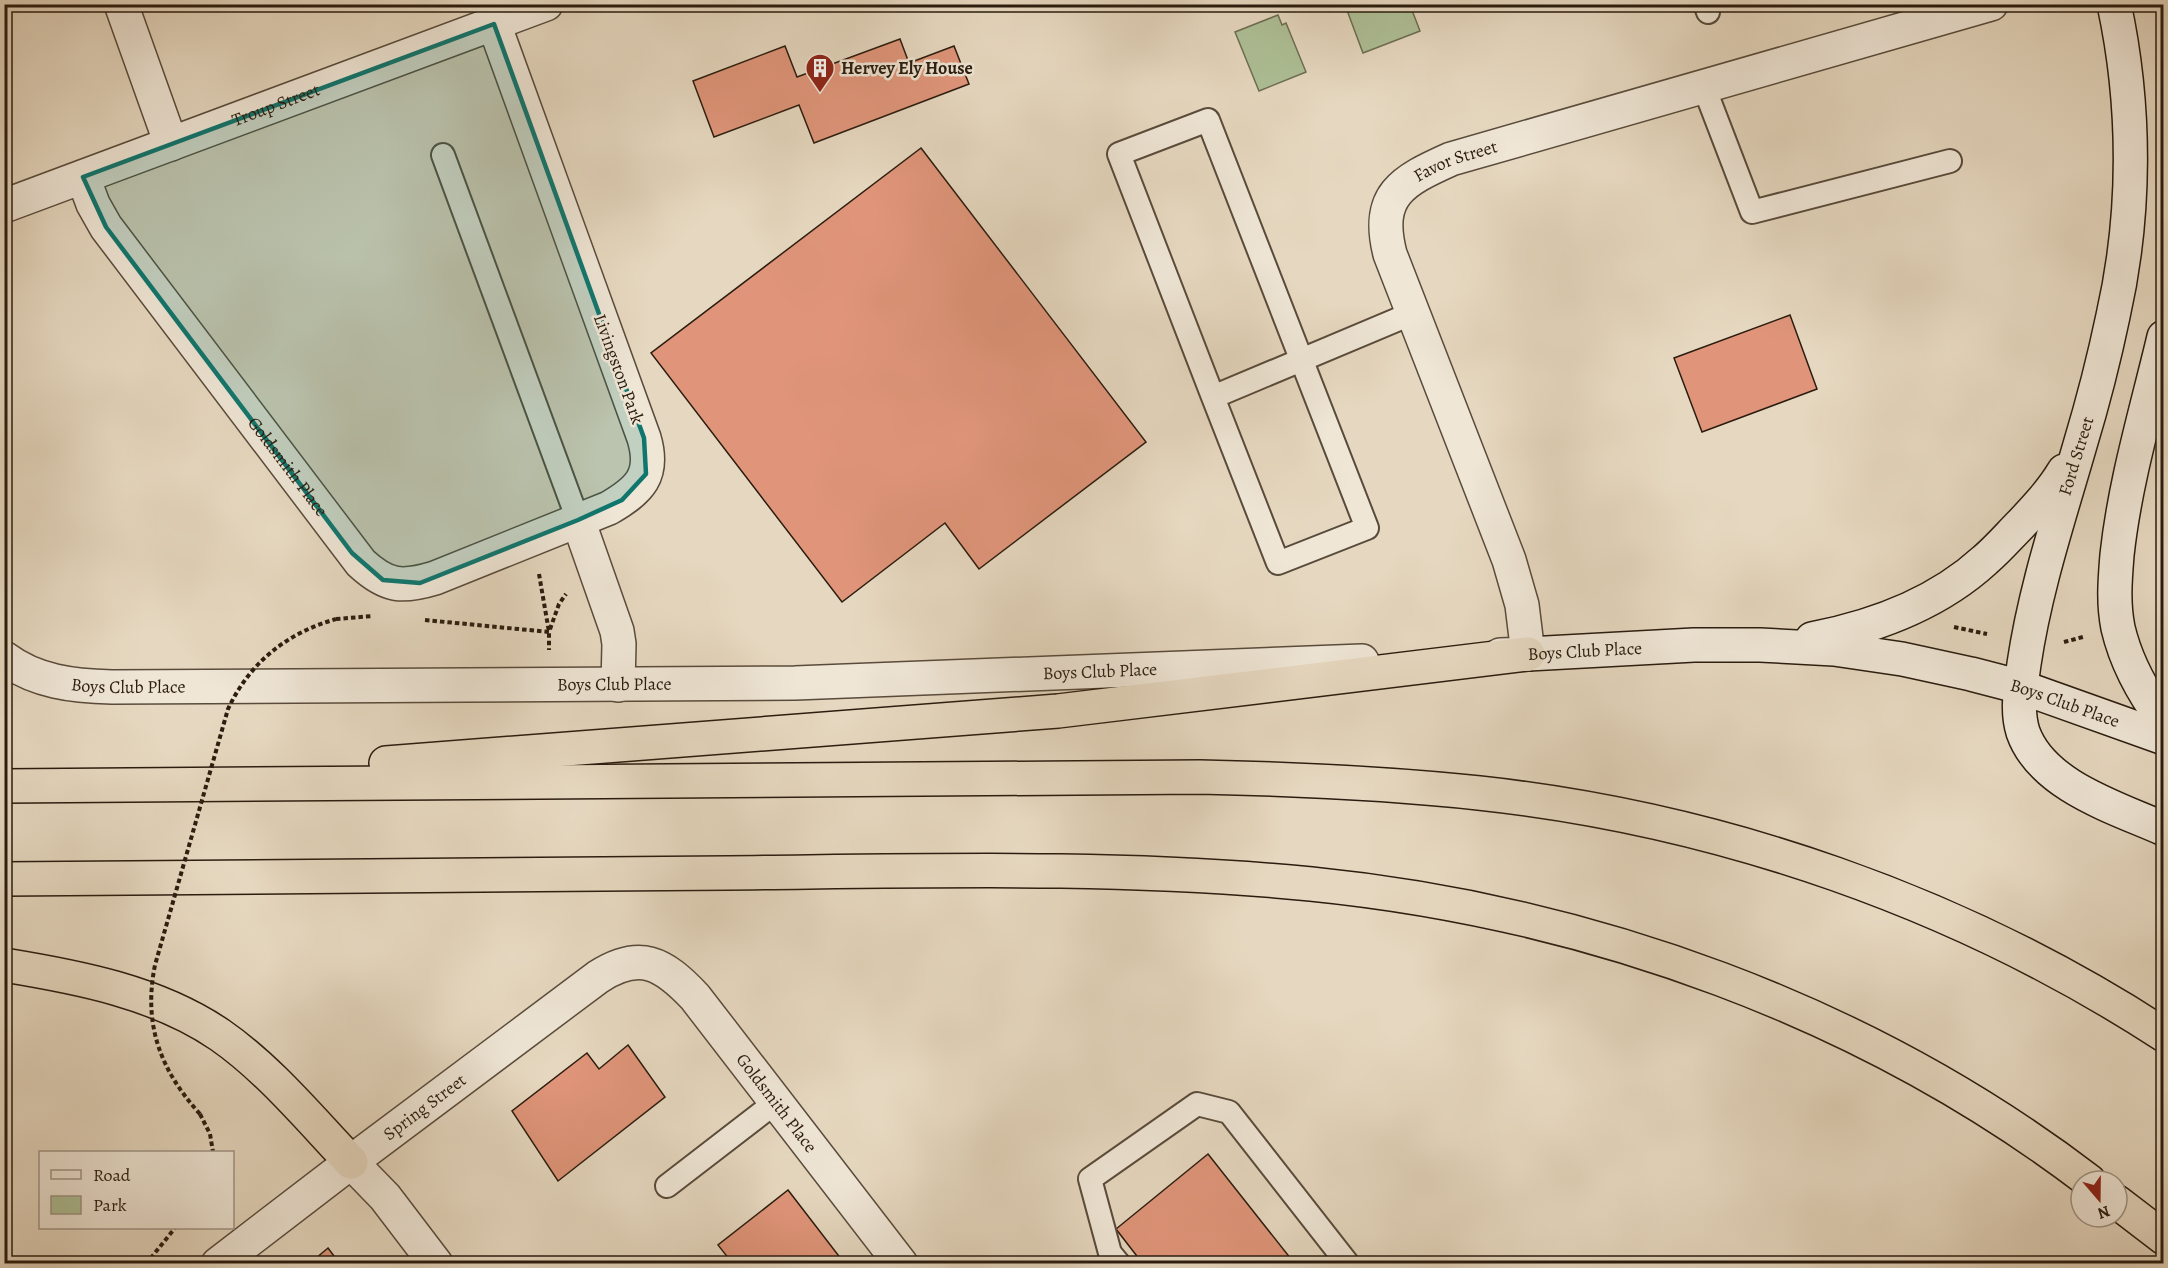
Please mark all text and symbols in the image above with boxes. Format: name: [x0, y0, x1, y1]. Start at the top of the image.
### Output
building icon: Hervey Ely House: [804, 52, 836, 94]
place label: Hervey Ely House: [841, 56, 973, 80]
street label: Troup Street: [228, 77, 323, 132]
street label: Favor Street: [1409, 134, 1500, 187]
street label: Livingston Park: [588, 311, 650, 427]
street label: Goldsmith Place: [242, 412, 333, 521]
street label: Ford Street: [2053, 413, 2099, 499]
street label: Boys Club Place: [1527, 636, 1643, 666]
street label: Boys Club Place: [1042, 657, 1158, 685]
street label: Boys Club Place: [70, 672, 186, 699]
street label: Boys Club Place: [557, 672, 672, 696]
street label: Boys Club Place: [2008, 673, 2123, 733]
street label: Goldsmith Place: [731, 1048, 823, 1157]
street label: Spring Street: [378, 1068, 471, 1146]
legend: [39, 1151, 234, 1229]
text: Road: [93, 1163, 131, 1187]
north arrow: [2069, 1169, 2129, 1229]
text: Park: [93, 1193, 127, 1217]
text: N: [2094, 1200, 2113, 1225]

